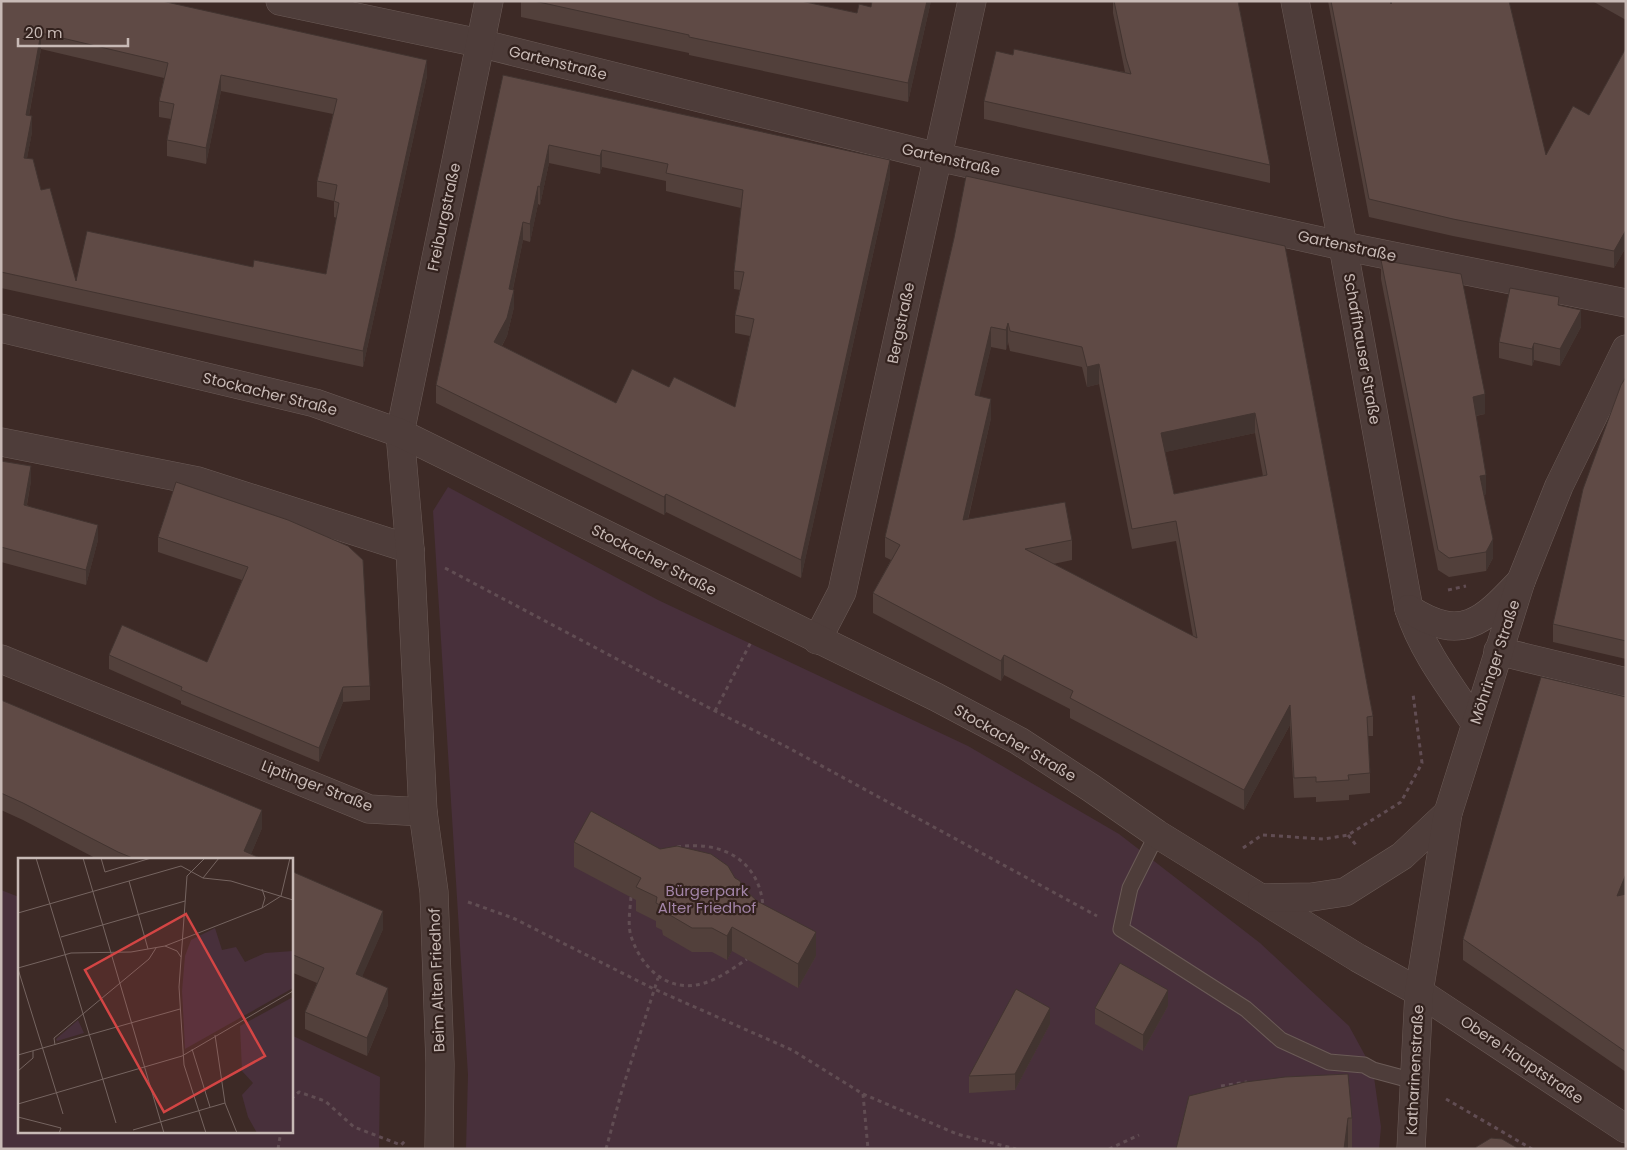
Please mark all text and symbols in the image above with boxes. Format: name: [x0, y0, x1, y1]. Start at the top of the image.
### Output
scale bar: [18, 15, 128, 47]
text: 20 m: [25, 22, 63, 43]
street label: Gartenstraße: [507, 40, 609, 85]
street label: Gartenstraße: [900, 138, 1002, 181]
street label: Freiburgstraße: [422, 161, 465, 273]
street label: Gartenstraße: [1296, 225, 1398, 266]
street label: Schaffhauser Straße: [1339, 272, 1386, 426]
street label: Bergstraße: [882, 280, 919, 366]
street label: Stockacher Straße: [201, 367, 340, 420]
street label: Stockacher Straße: [588, 519, 720, 600]
street label: Möhringer Straße: [1465, 597, 1525, 727]
street label: Stockacher Straße: [950, 699, 1080, 786]
street label: Liptinger Straße: [259, 755, 376, 816]
inset map: [18, 858, 292, 1132]
park label: Bürgerpark Alter Friedhof: [658, 880, 756, 918]
street label: Beim Alten Friedhof: [423, 908, 450, 1052]
street label: Katharinenstraße: [1401, 1004, 1428, 1136]
street label: Obere Hauptstraße: [1457, 1011, 1588, 1109]

